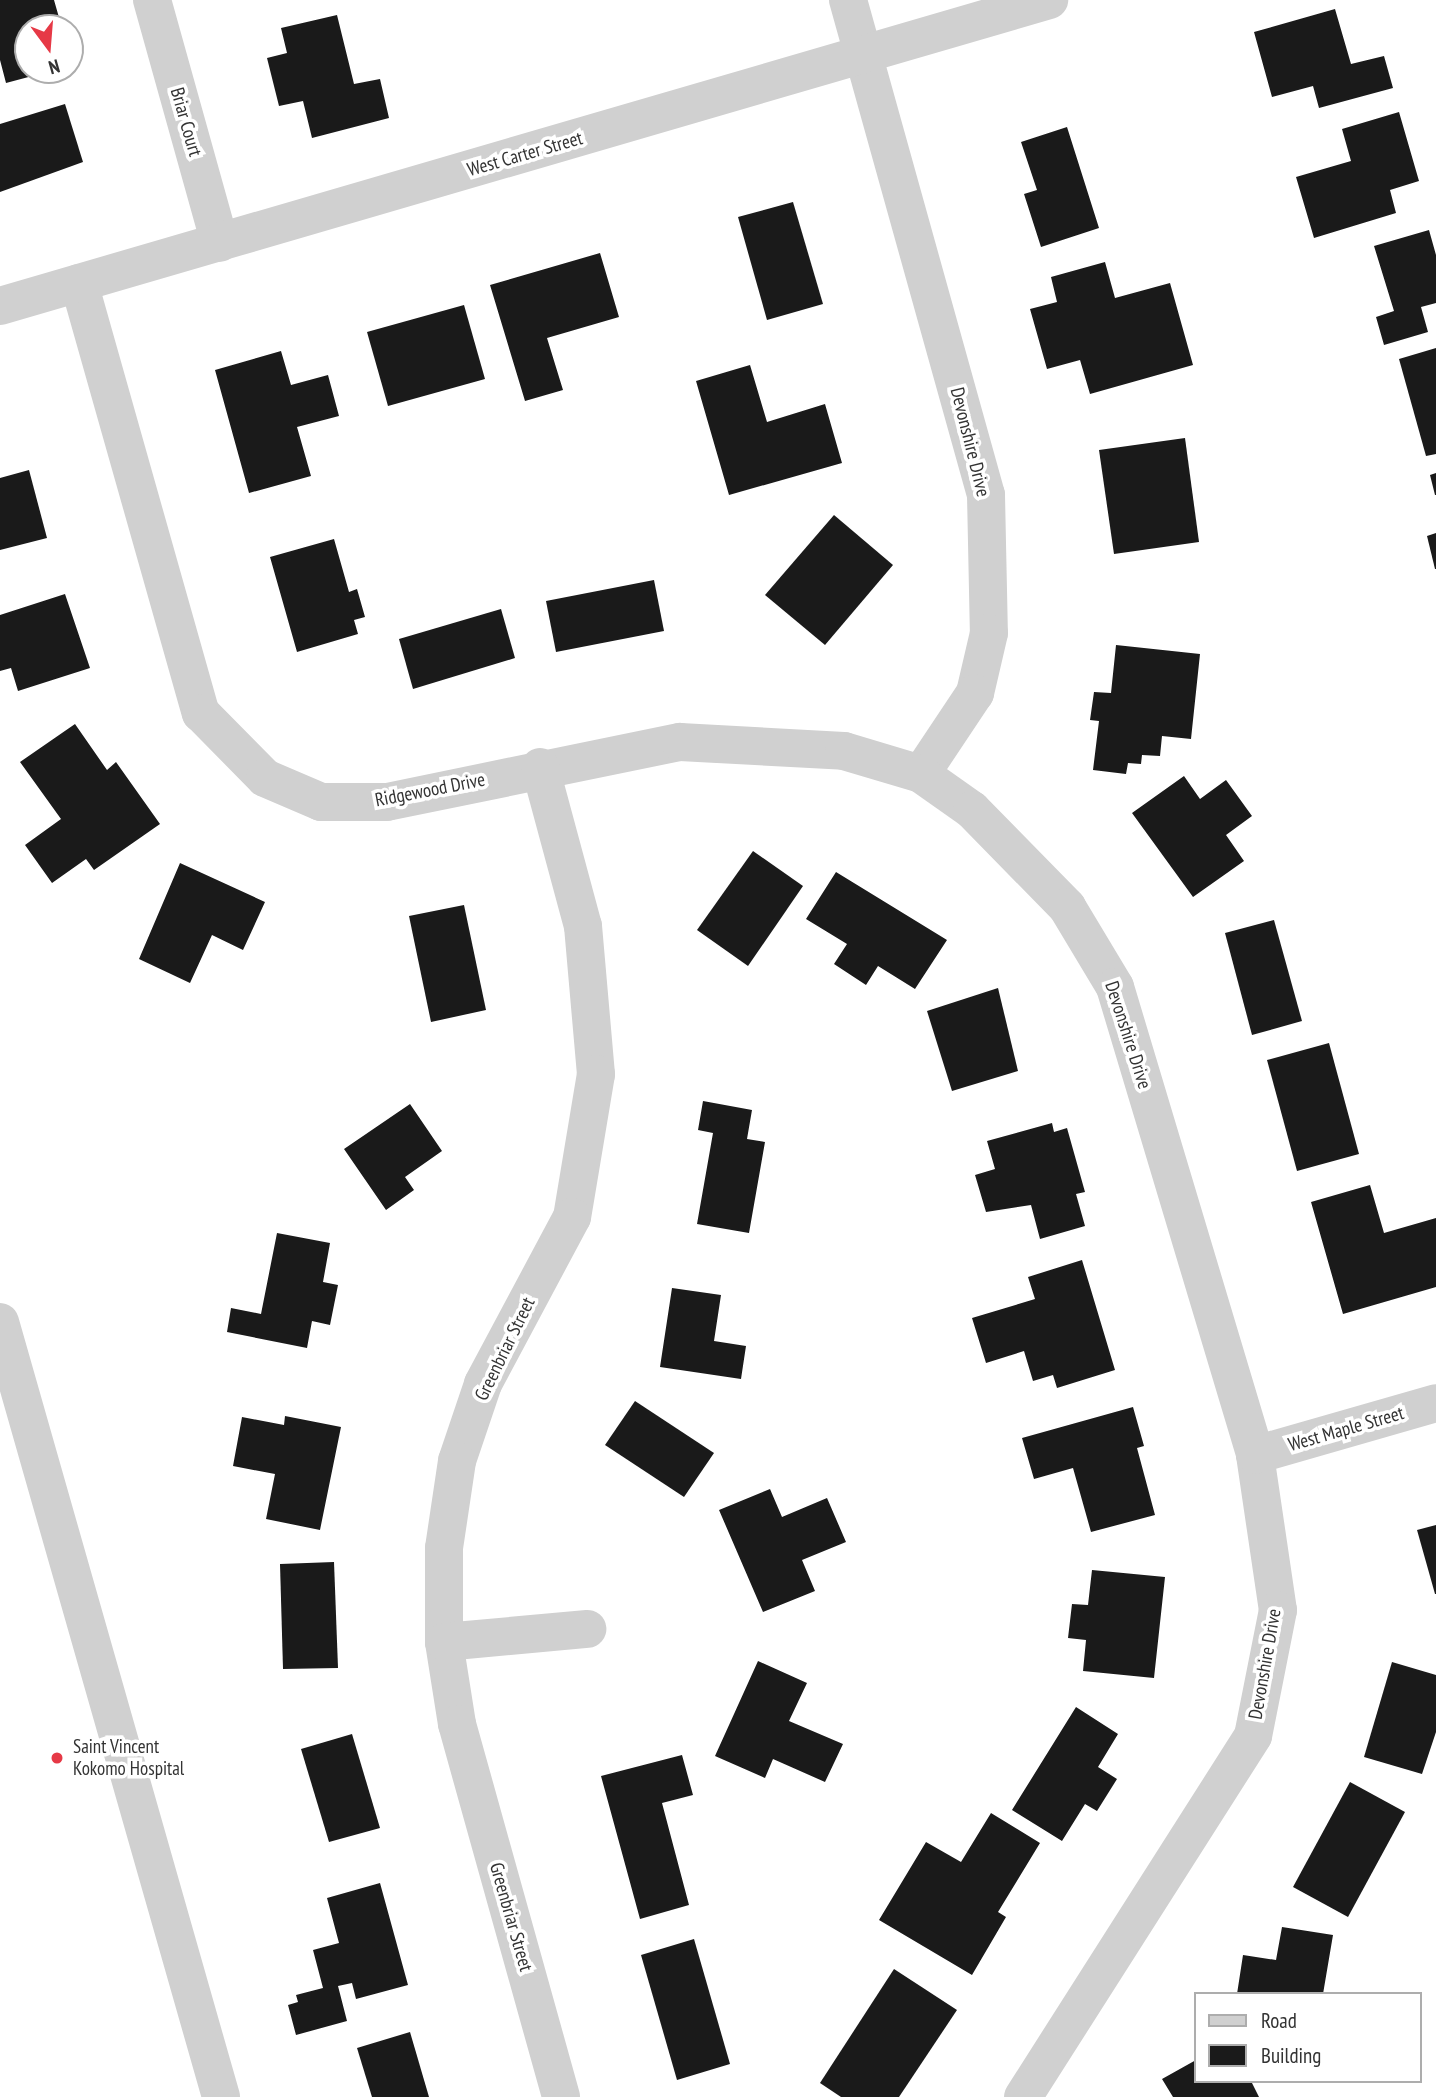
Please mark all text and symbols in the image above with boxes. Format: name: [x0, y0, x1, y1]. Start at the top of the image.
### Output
north arrow: [14, 14, 84, 84]
text: N: [46, 54, 62, 80]
street label: Briar Court: [165, 85, 207, 159]
street label: West Carter Street: [465, 127, 585, 181]
street label: Devonshire Drive: [945, 385, 995, 499]
street label: Ridgewood Drive: [373, 768, 487, 812]
street label: Devonshire Drive: [1100, 978, 1156, 1092]
street label: Greenbriar Street: [470, 1294, 540, 1404]
street label: West Maple Street: [1286, 1402, 1406, 1456]
street label: Devonshire Drive: [1244, 1607, 1286, 1721]
place label: Saint Vincent Kokomo Hospital: [73, 1736, 184, 1780]
marker: Saint Vincent Kokomo Hospital: [47, 1748, 67, 1768]
street label: Greenbriar Street: [485, 1860, 537, 1974]
legend: [1194, 1992, 1422, 2083]
text: Road: [1261, 2007, 1297, 2034]
text: Building: [1261, 2042, 1321, 2069]

